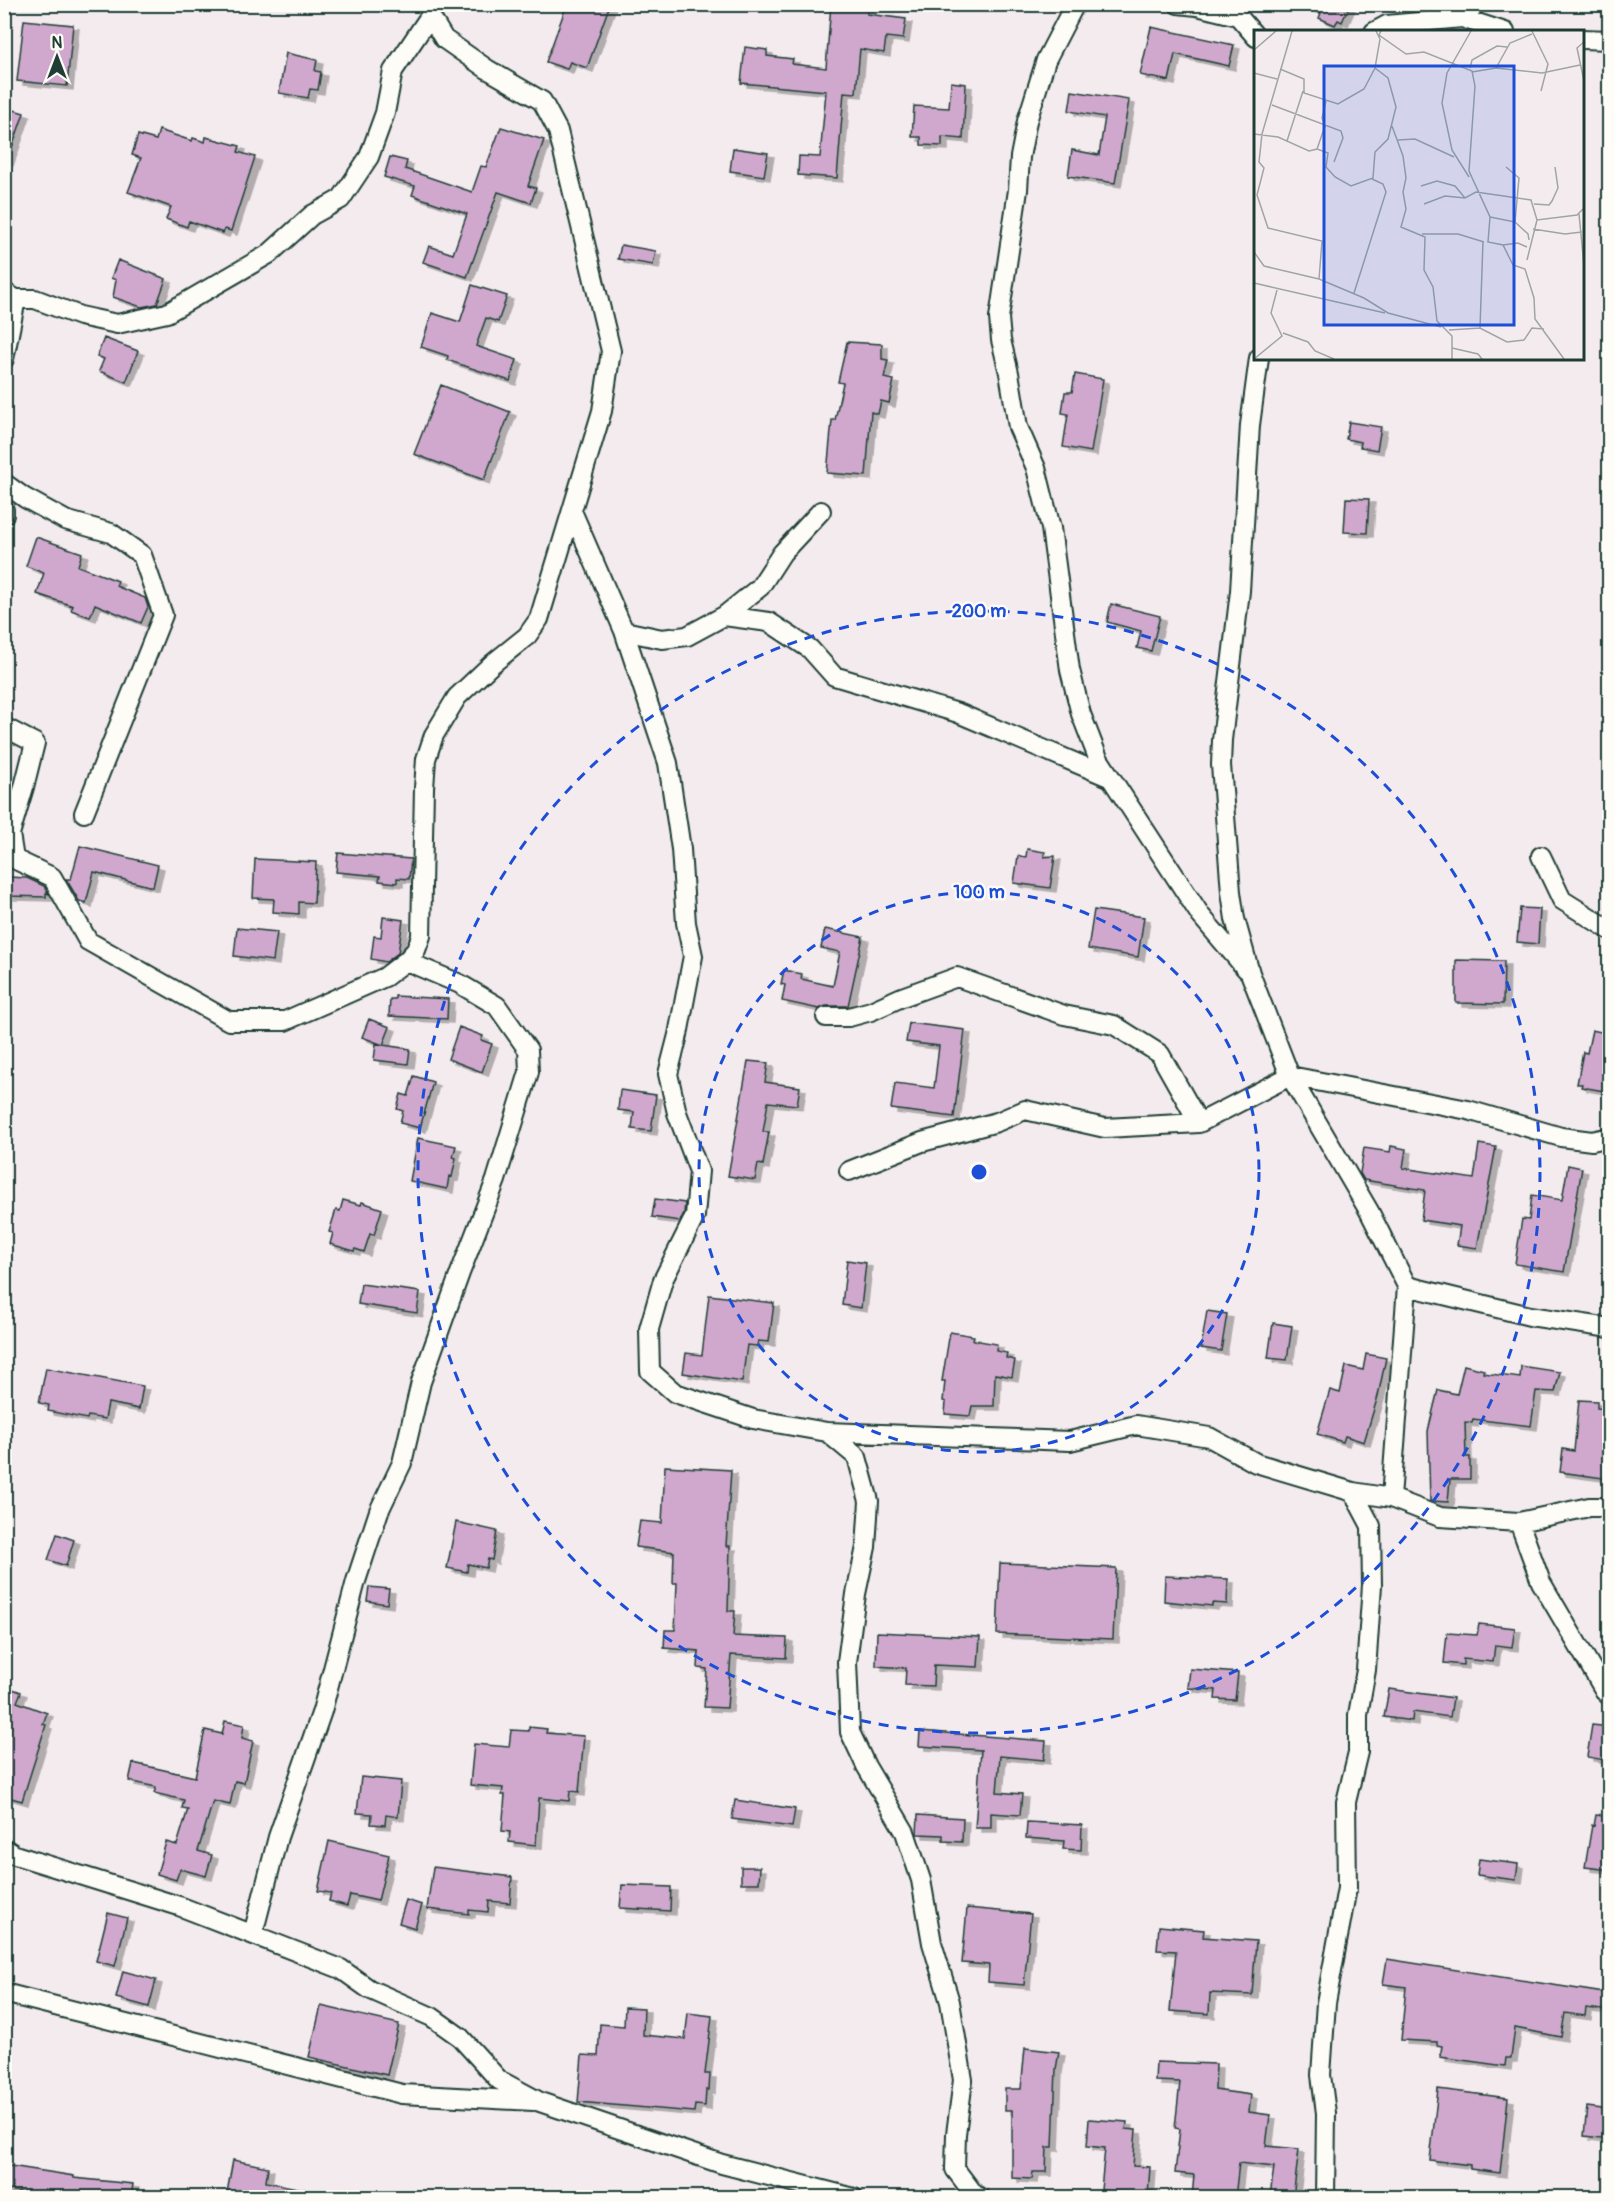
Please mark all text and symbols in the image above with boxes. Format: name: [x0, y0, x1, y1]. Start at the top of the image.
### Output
north arrow: [27, 27, 87, 87]
inset map: [1254, 30, 1584, 360]
text: N: [52, 33, 63, 53]
text: 200 m: [952, 600, 1006, 623]
text: 100 m: [953, 881, 1005, 904]
centre of rings: [969, 1162, 989, 1182]

